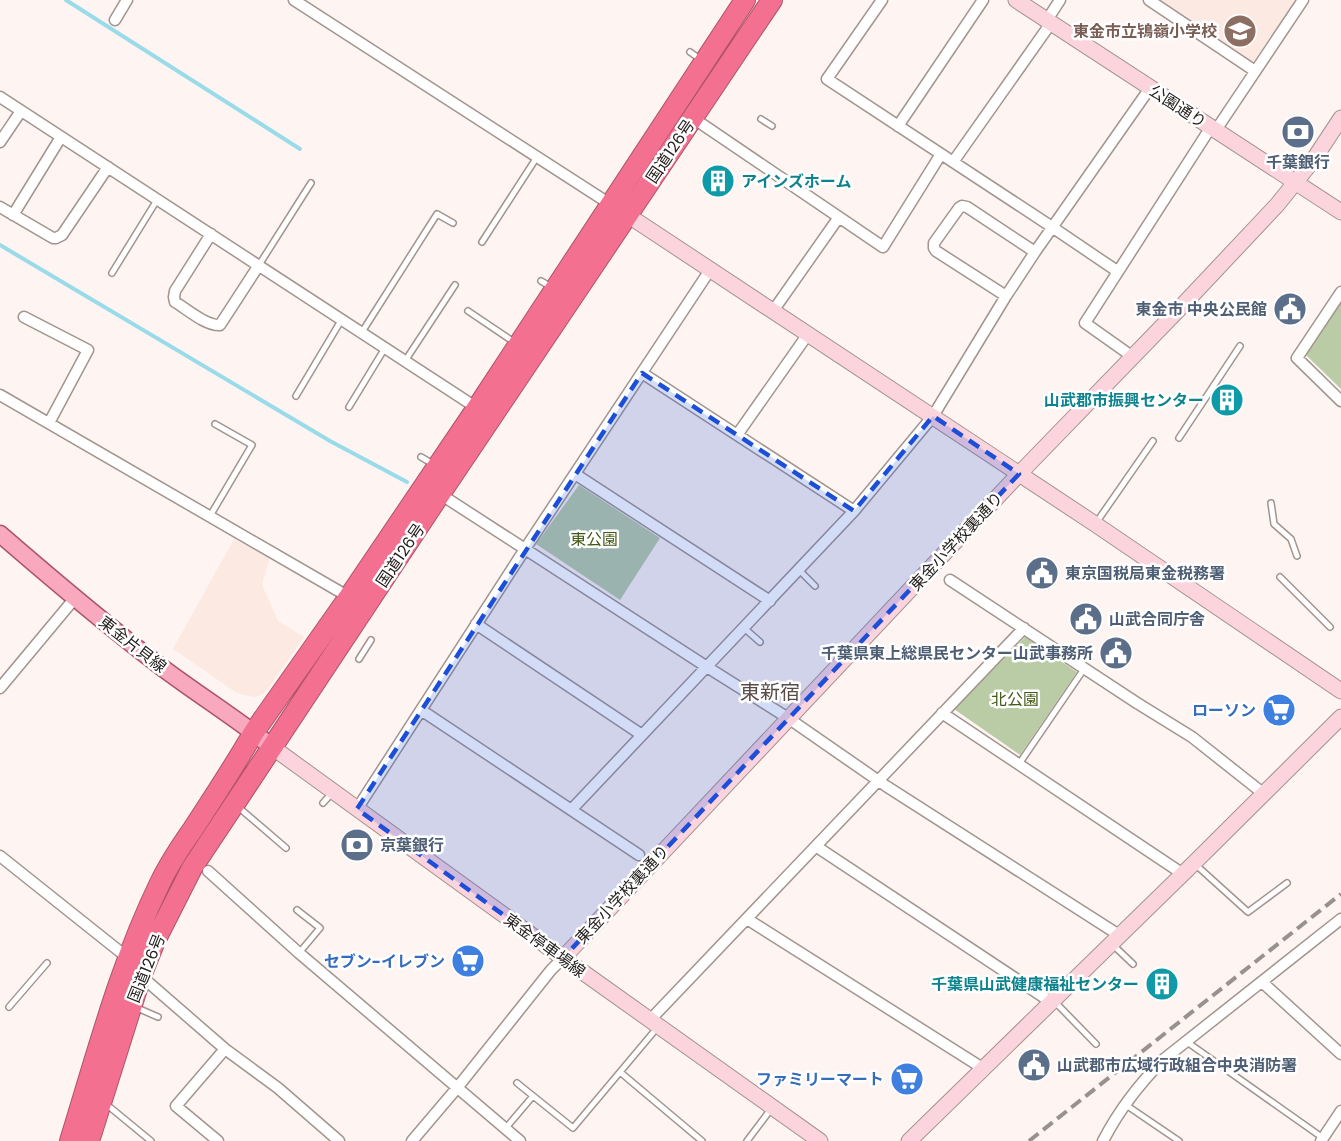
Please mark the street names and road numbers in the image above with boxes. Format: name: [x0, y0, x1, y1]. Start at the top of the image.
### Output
street label: 公園通り: [1145, 79, 1211, 133]
street label: 国道126号: [641, 115, 700, 188]
street label: 東金小学校裏通り: [904, 487, 1008, 596]
street label: 国道126号: [371, 519, 430, 592]
street label: 東金片貝線: [94, 611, 171, 678]
street label: 東金小学校裏通り: [570, 840, 674, 949]
street label: 東金停車場線: [499, 908, 590, 983]
street label: 国道126号: [122, 930, 171, 1006]

